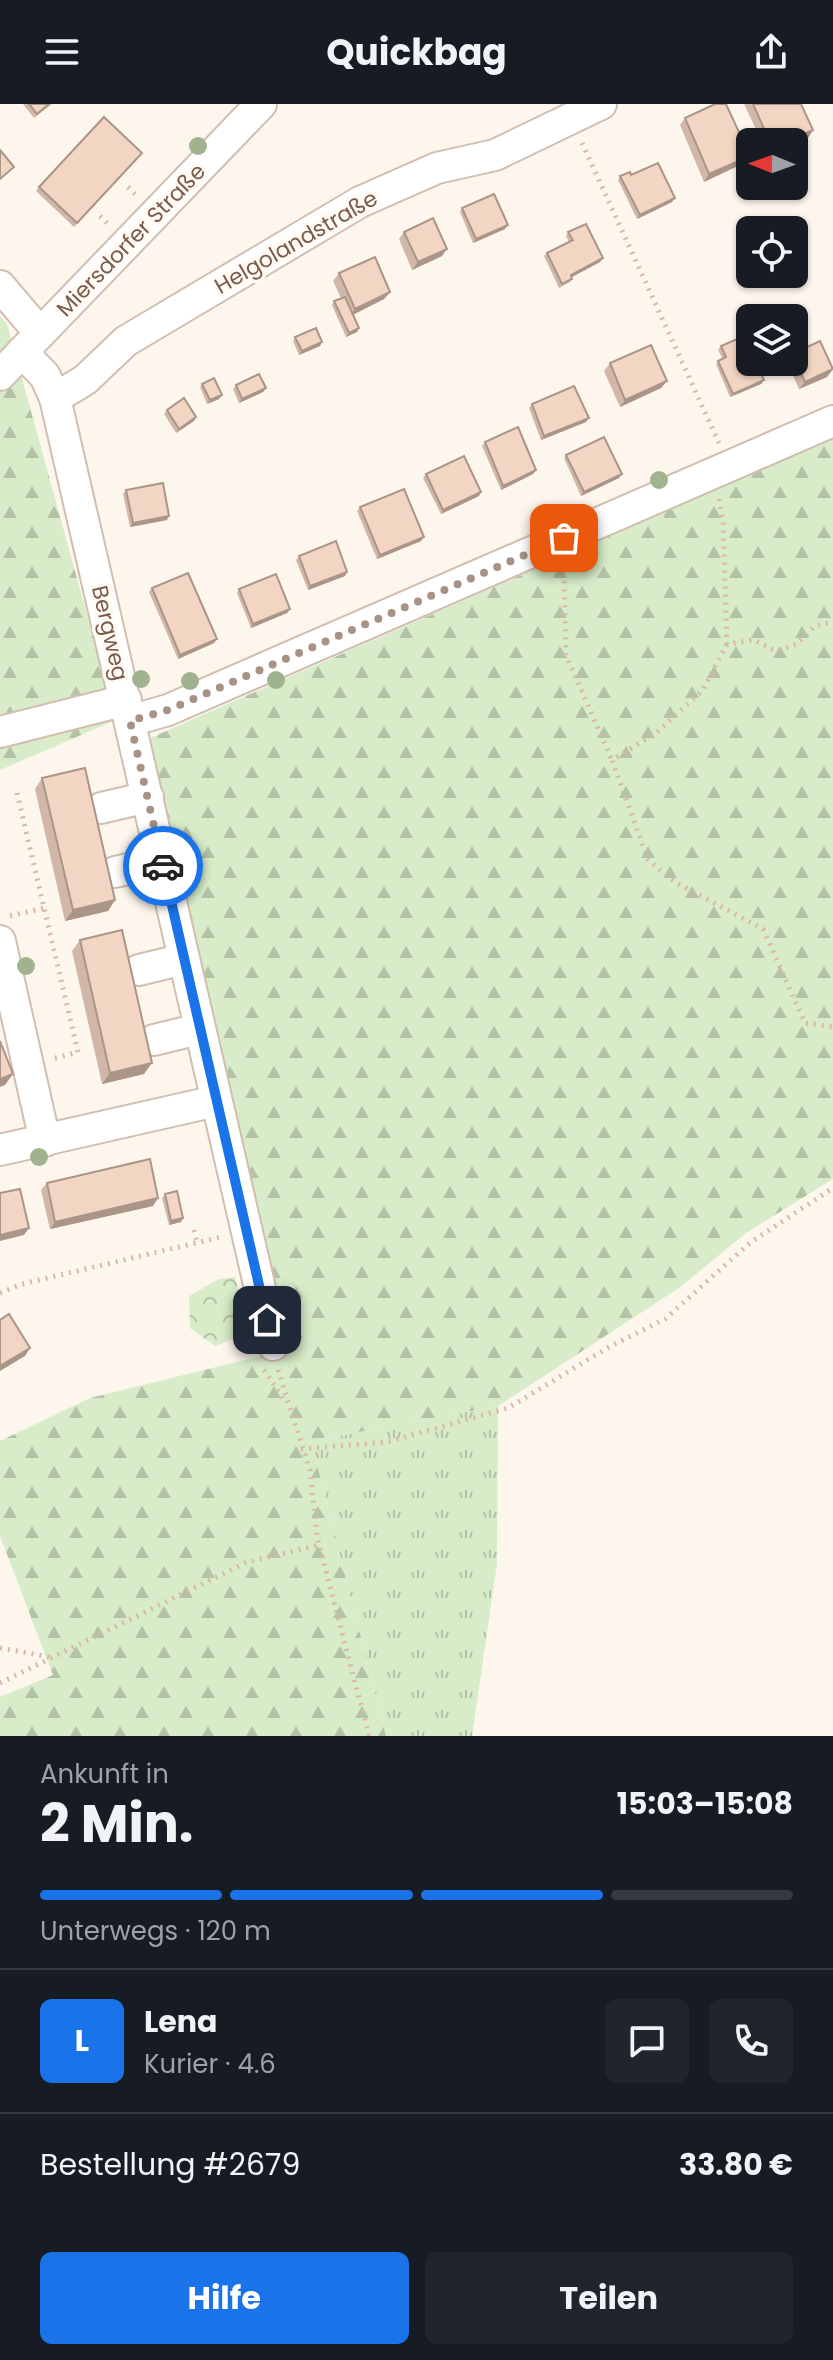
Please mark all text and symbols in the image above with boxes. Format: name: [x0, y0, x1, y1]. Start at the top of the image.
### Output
text: Quickbag: [326, 27, 507, 78]
icon: menu: [40, 30, 84, 74]
icon: share: [749, 30, 793, 74]
north arrow: [736, 128, 808, 200]
map controls: [736, 128, 808, 376]
street label: Miersdorfer Straße: [50, 156, 212, 324]
street label: Helgolandstraße: [209, 183, 383, 301]
button: locate: [736, 216, 808, 288]
button: layers: [736, 304, 808, 376]
pin: [530, 504, 598, 572]
icon: bag: [542, 516, 586, 560]
street label: Bergweg: [84, 582, 136, 684]
courier: [123, 826, 203, 906]
icon: car: [141, 844, 185, 888]
pin: [233, 1286, 301, 1354]
icon: home: [245, 1298, 289, 1342]
text: Ankunft in: [40, 1756, 169, 1792]
text: 15:03–15:08: [617, 1782, 793, 1825]
text: 2 Min.: [40, 1787, 194, 1860]
text: Unterwegs · 120 m: [40, 1913, 271, 1949]
button: chat: [605, 1999, 689, 2083]
button: phone: [709, 1999, 793, 2083]
text: Lena: [144, 2000, 217, 2043]
text: L: [75, 2019, 89, 2062]
text: Kurier · 4.6: [144, 2046, 276, 2082]
text: Bestellung #2679: [40, 2143, 300, 2186]
text: 33.80 €: [679, 2143, 793, 2186]
button: Hilfe: [40, 2252, 409, 2344]
button: Teilen: [425, 2252, 793, 2344]

